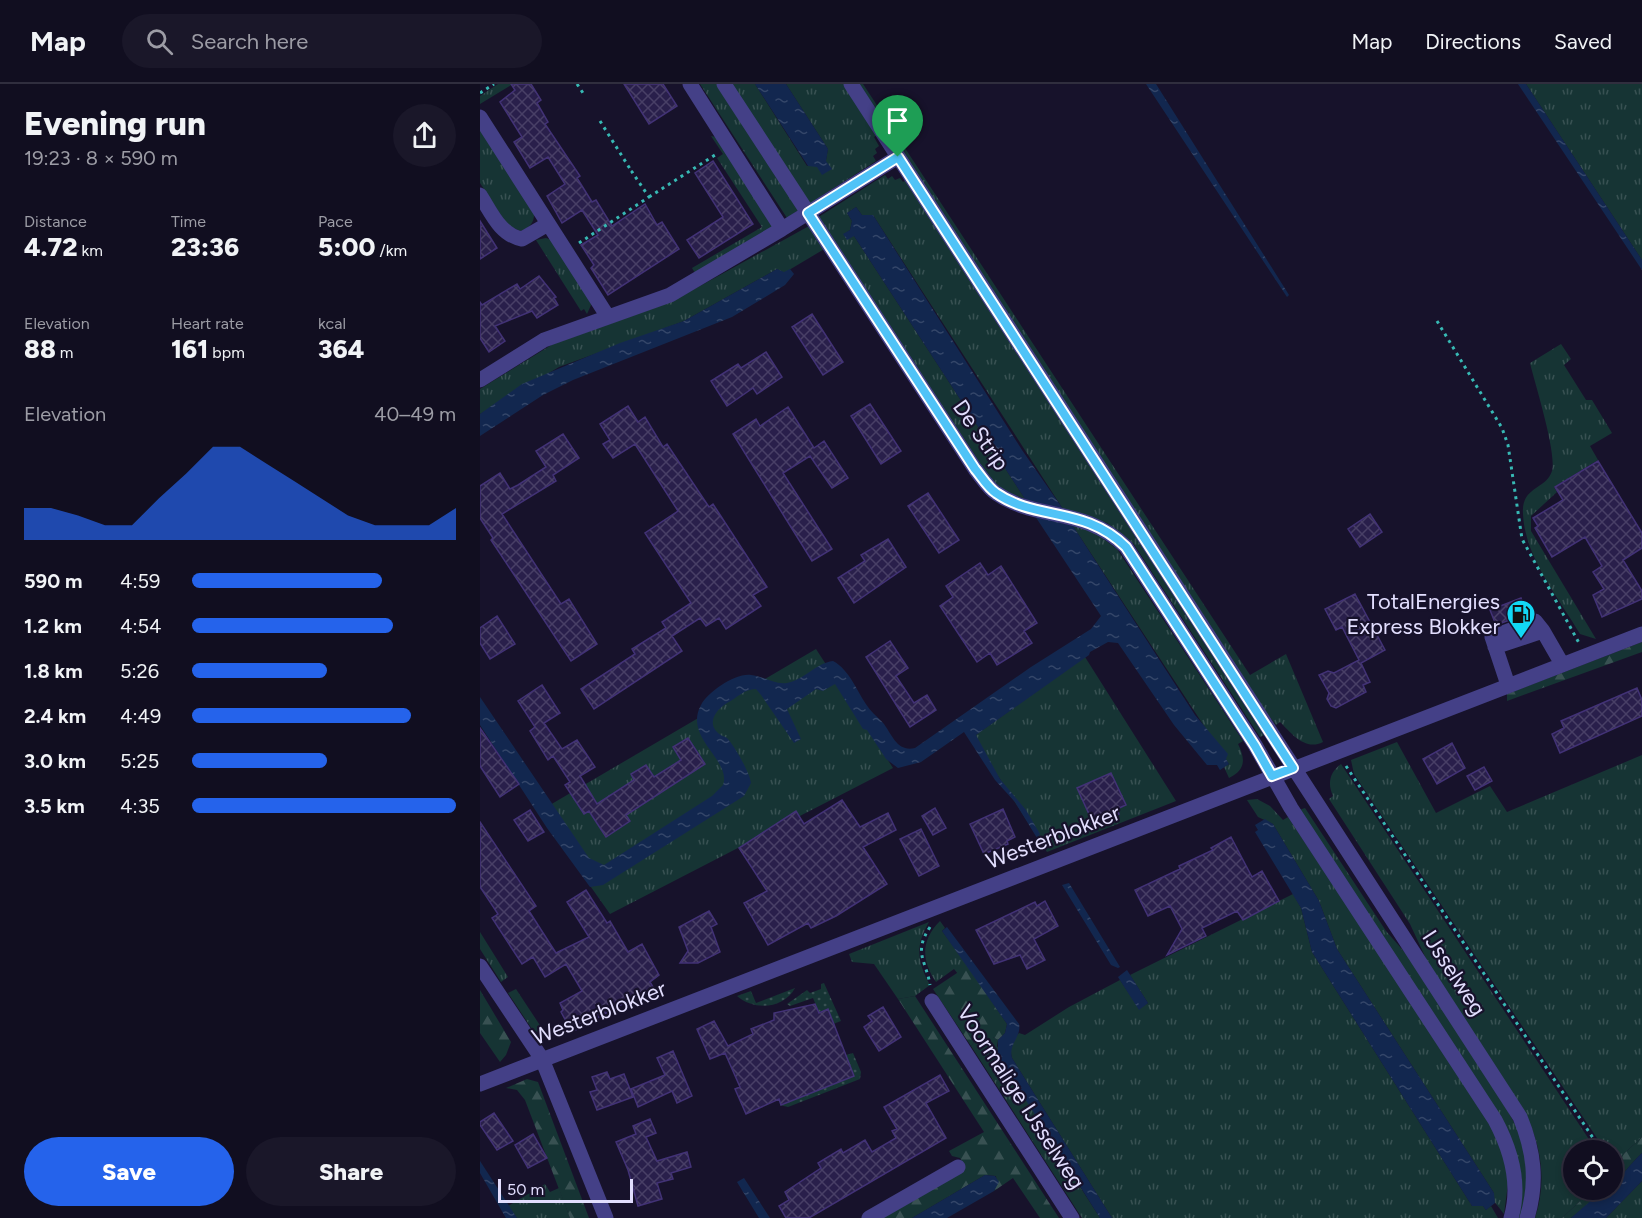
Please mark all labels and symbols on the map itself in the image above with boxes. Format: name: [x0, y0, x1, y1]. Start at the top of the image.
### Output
pin: [872, 95, 923, 157]
street label: De Strip: [947, 395, 1015, 475]
place label: TotalEnergies Express Blokker: [1347, 588, 1501, 640]
fuel station icon: TotalEnergies Express Blokker: [1505, 598, 1537, 640]
street label: Westerblokker: [982, 799, 1124, 875]
street label: IJsselweg: [1416, 925, 1492, 1021]
street label: Westerblokker: [528, 975, 670, 1051]
street label: Voormalige IJsselweg: [951, 1000, 1091, 1194]
scale bar: [498, 1176, 633, 1204]

